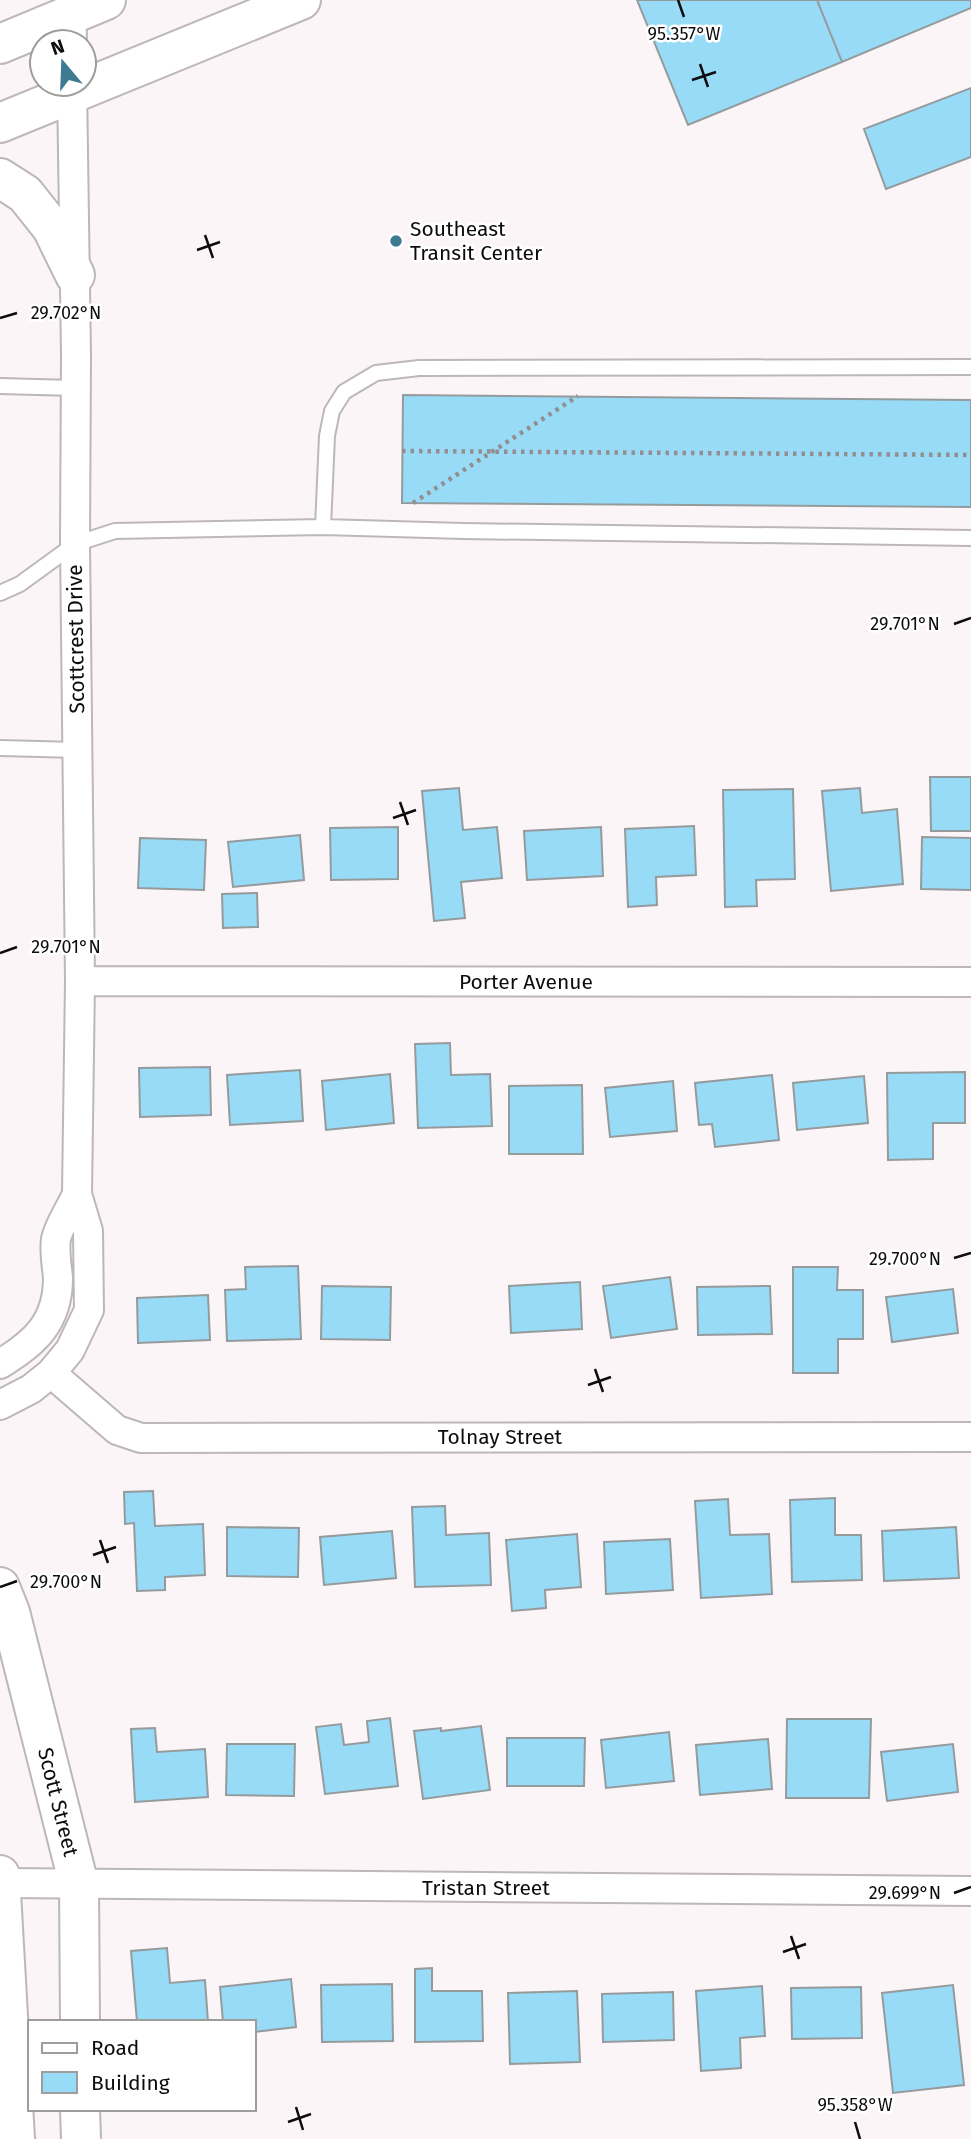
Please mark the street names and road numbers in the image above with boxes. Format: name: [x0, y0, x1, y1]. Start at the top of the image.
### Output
street label: Scottcrest Drive: [62, 564, 90, 714]
street label: Porter Avenue: [459, 969, 593, 995]
street label: Tolnay Street: [438, 1424, 563, 1450]
street label: Scott Street: [32, 1745, 84, 1859]
street label: Tristan Street: [422, 1875, 550, 1901]

